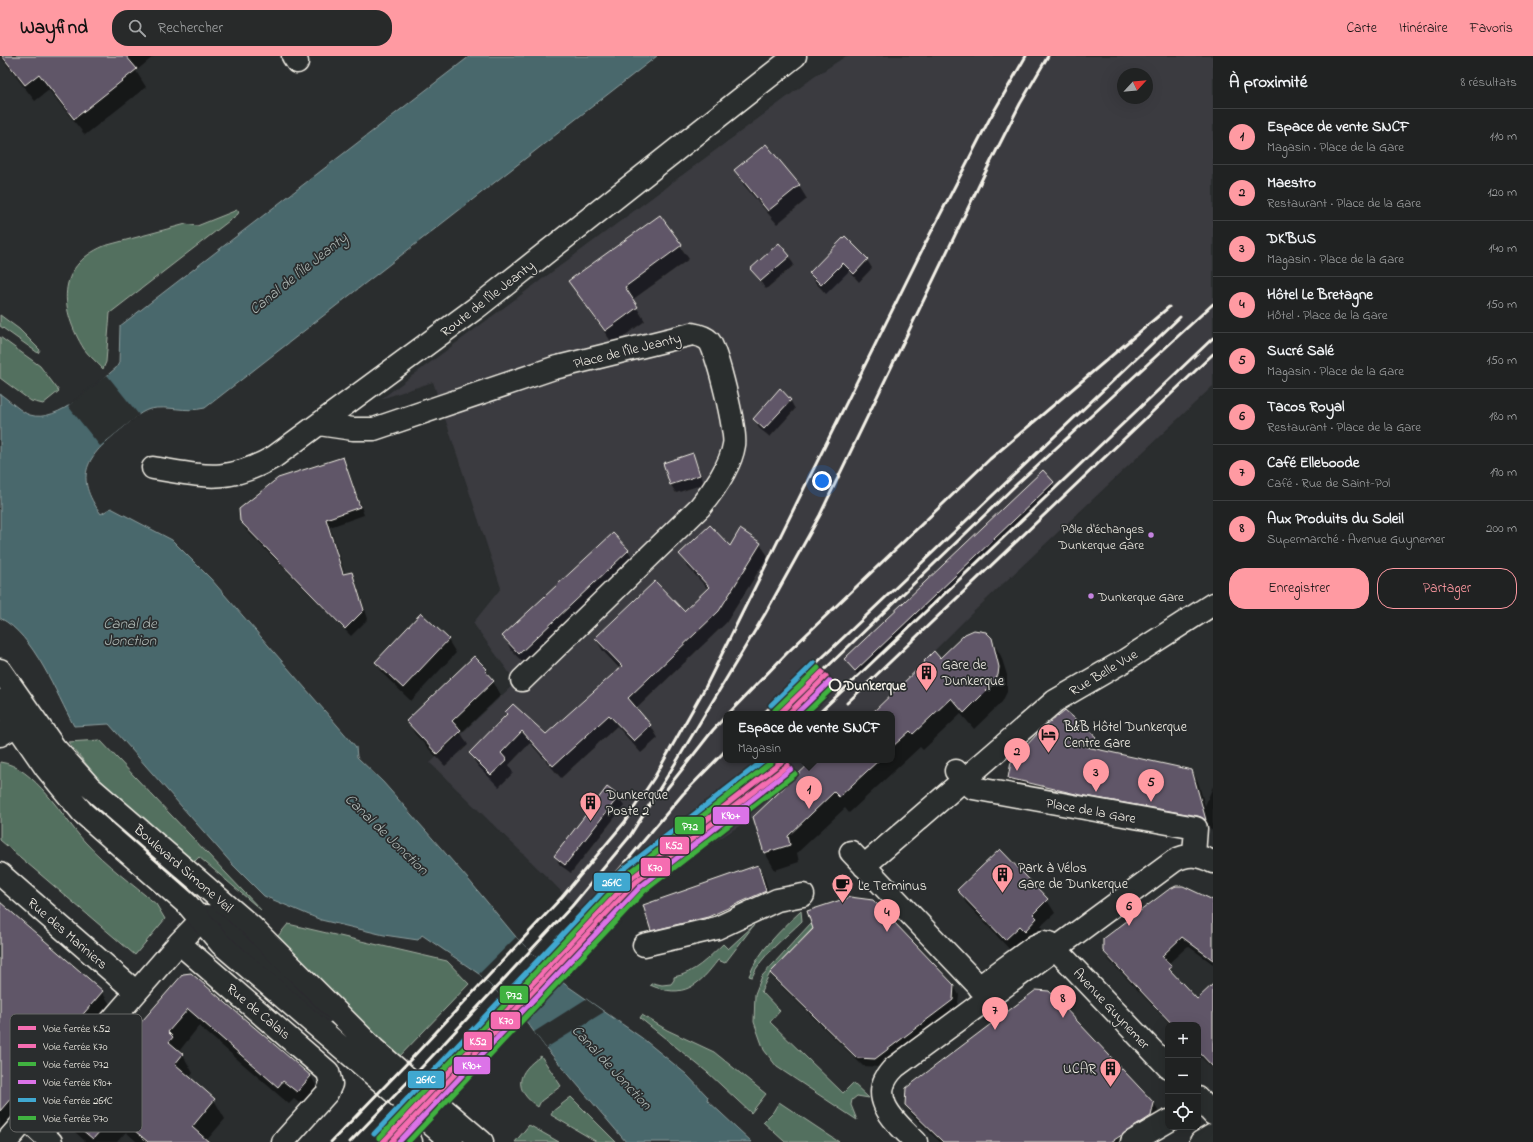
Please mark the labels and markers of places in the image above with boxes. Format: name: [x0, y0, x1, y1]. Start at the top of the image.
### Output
place label: Pôle d'échanges Dunkerque Gare: [1057, 520, 1144, 555]
marker: Pôle d'échanges Dunkerque Gare: [1146, 530, 1156, 540]
place label: Dunkerque Gare: [1097, 588, 1184, 607]
marker: Dunkerque Gare: [1086, 591, 1096, 601]
place label: Gare de Dunkerque: [941, 655, 1005, 692]
building icon: Gare de Dunkerque: [913, 659, 939, 692]
place label: Dunkerque: [843, 676, 907, 697]
marker: Dunkerque: [828, 678, 842, 692]
place label: B&B Hôtel Dunkerque Centre Gare: [1063, 717, 1188, 754]
hotel icon: B&B Hôtel Dunkerque Centre Gare: [1035, 721, 1061, 754]
pin: 2: [1004, 738, 1030, 771]
pin: 3: [1083, 759, 1109, 792]
pin: 5: [1138, 769, 1164, 802]
pin: 1: [796, 776, 822, 809]
place label: Dunkerque Poste 2: [605, 785, 669, 822]
building icon: Dunkerque Poste 2: [577, 789, 603, 822]
place label: Park à Vélos Gare de Dunkerque: [1018, 858, 1129, 895]
building icon: Park à Vélos Gare de Dunkerque: [990, 862, 1016, 895]
cafe icon: Le Terminus: [830, 872, 856, 905]
place label: Le Terminus: [858, 876, 927, 897]
pin: 6: [1116, 893, 1142, 926]
pin: 4: [874, 899, 900, 932]
pin: 8: [1050, 985, 1076, 1018]
pin: 7: [982, 997, 1008, 1030]
building icon: UCAR: [1098, 1055, 1124, 1088]
place label: UCAR: [1063, 1059, 1096, 1080]

